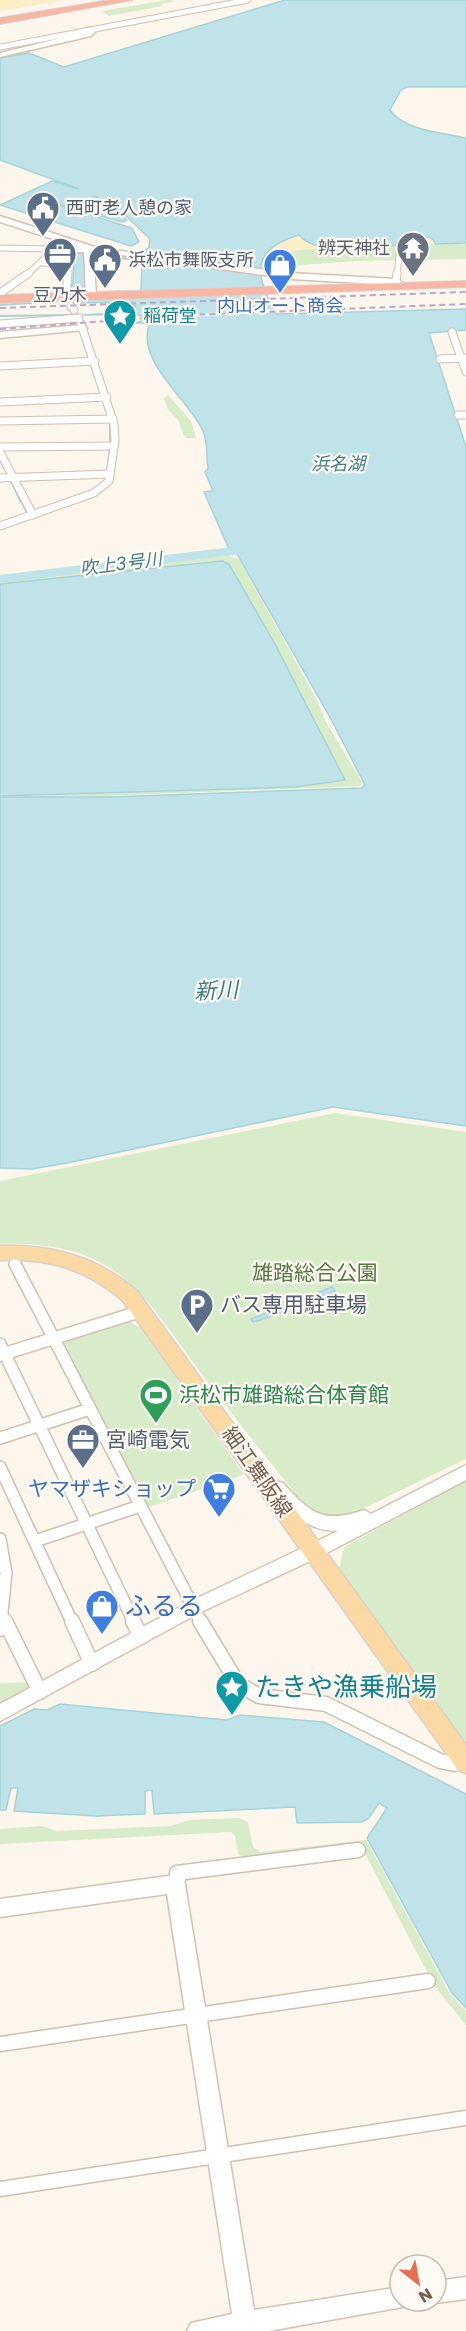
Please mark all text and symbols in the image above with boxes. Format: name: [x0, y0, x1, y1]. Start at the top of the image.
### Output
public building icon: 西町老人憩の家: [25, 190, 61, 237]
place label: 西町老人憩の家: [66, 195, 192, 220]
temple icon: 辨天神社: [395, 230, 431, 277]
place label: 辨天神社: [318, 235, 390, 260]
office icon: 豆乃木: [42, 236, 78, 283]
public building icon: 浜松市舞阪支所: [87, 242, 123, 289]
place label: 浜松市舞阪支所: [128, 247, 254, 272]
shop icon: 内山オート商会: [262, 247, 298, 294]
place label: 豆乃木: [33, 282, 87, 307]
place label: 内山オート商会: [217, 293, 343, 318]
place icon: 稲荷堂: [102, 298, 138, 345]
place label: 稲荷堂: [143, 303, 197, 328]
water label: 浜名湖: [311, 451, 368, 476]
water label: 吹上3号川: [78, 546, 165, 581]
water label: 新川: [193, 974, 241, 1007]
park label: 雄踏総合公園: [252, 1258, 378, 1287]
parking icon: バス専用駐車場: [179, 1287, 215, 1334]
place label: バス専用駐車場: [220, 1290, 367, 1319]
sports icon: 浜松市雄踏総合体育館: [138, 1377, 174, 1424]
place label: 浜松市雄踏総合体育館: [179, 1380, 389, 1409]
street label: 細江舞阪線: [215, 1420, 299, 1523]
office icon: 宮崎電気: [65, 1422, 101, 1469]
place label: 宮崎電気: [106, 1425, 190, 1454]
supermarket icon: ヤマザキショップ: [201, 1471, 237, 1518]
place label: ヤマザキショップ: [28, 1474, 196, 1503]
shop icon: ふるる: [84, 1588, 120, 1635]
place label: ふるる: [125, 1588, 203, 1624]
place icon: たきや漁乗船場: [214, 1669, 250, 1716]
place label: たきや漁乗船場: [255, 1669, 437, 1705]
north arrow: [388, 2253, 448, 2313]
text: N: [414, 2282, 437, 2308]

